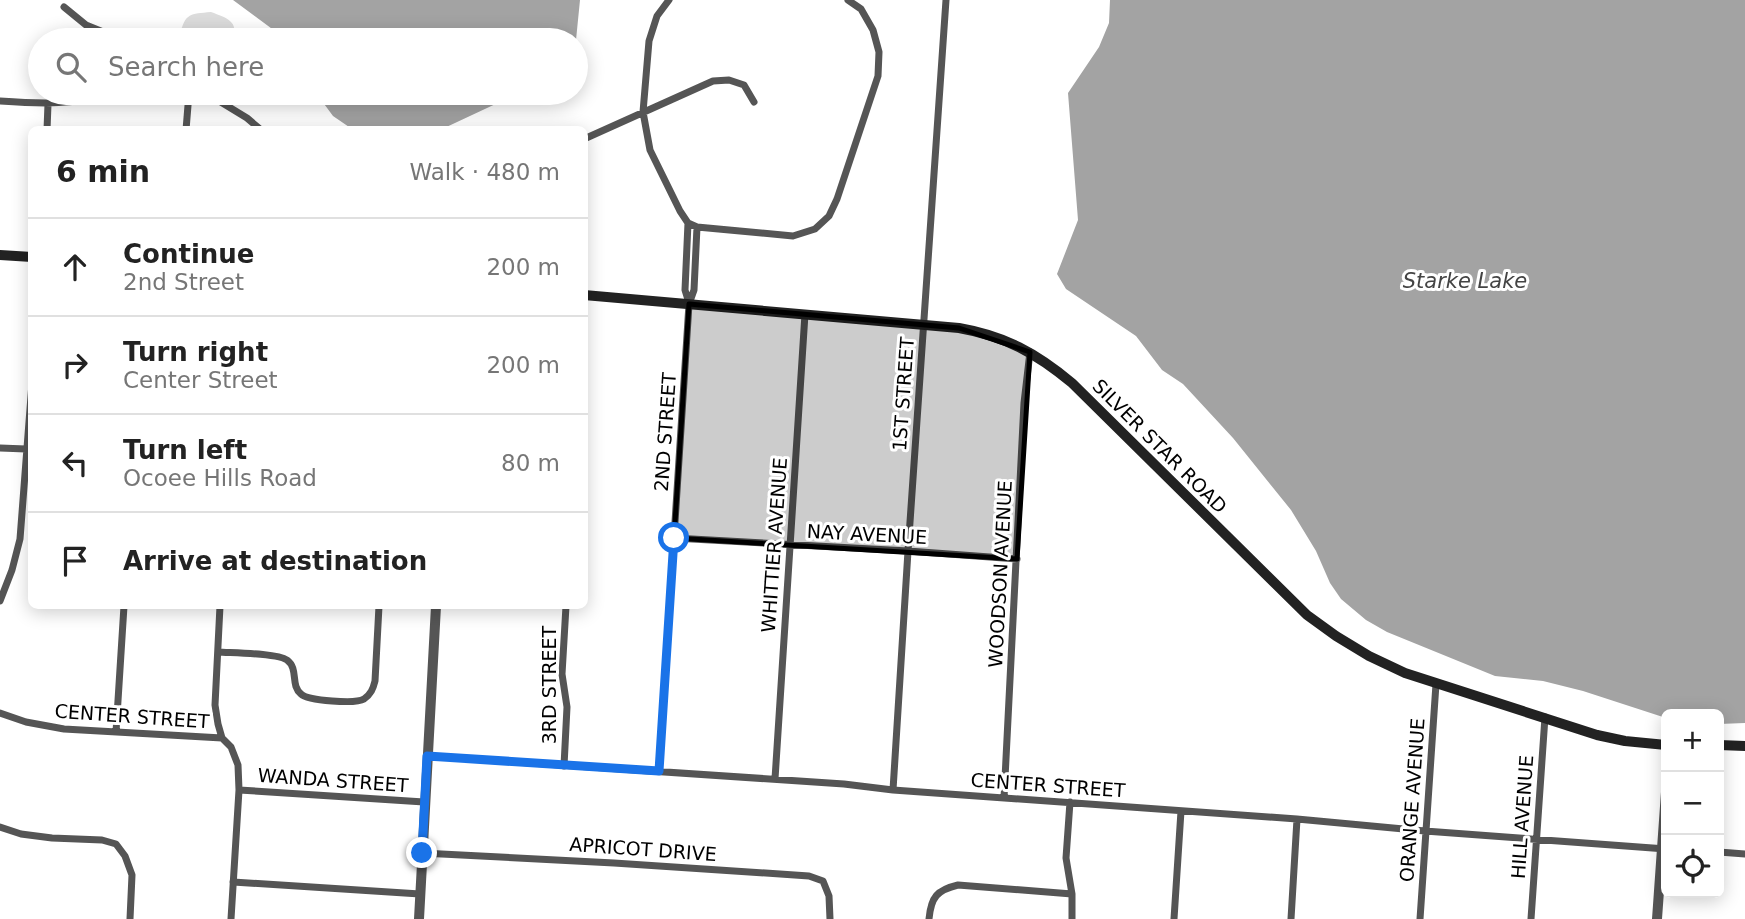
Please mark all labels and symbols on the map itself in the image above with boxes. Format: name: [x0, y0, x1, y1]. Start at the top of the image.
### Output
water label: Starke Lake: [1403, 269, 1527, 293]
street label: 1ST STREET: [888, 336, 918, 452]
street label: 2ND STREET: [650, 371, 680, 492]
street label: SILVER STAR ROAD: [1088, 374, 1232, 518]
street label: WHITTIER AVENUE: [757, 457, 791, 633]
street label: WOODSON AVENUE: [984, 480, 1016, 668]
street label: NAY AVENUE: [806, 520, 928, 548]
route start: [658, 522, 689, 553]
street label: 3RD STREET: [538, 625, 560, 744]
street label: CENTER STREET: [54, 700, 210, 732]
street label: ORANGE AVENUE: [1395, 717, 1429, 883]
street label: HILL AVENUE: [1507, 754, 1537, 880]
street label: WANDA STREET: [257, 764, 409, 796]
street label: CENTER STREET: [970, 769, 1126, 801]
street label: APRICOT DRIVE: [569, 833, 717, 865]
route end: [406, 837, 437, 868]

